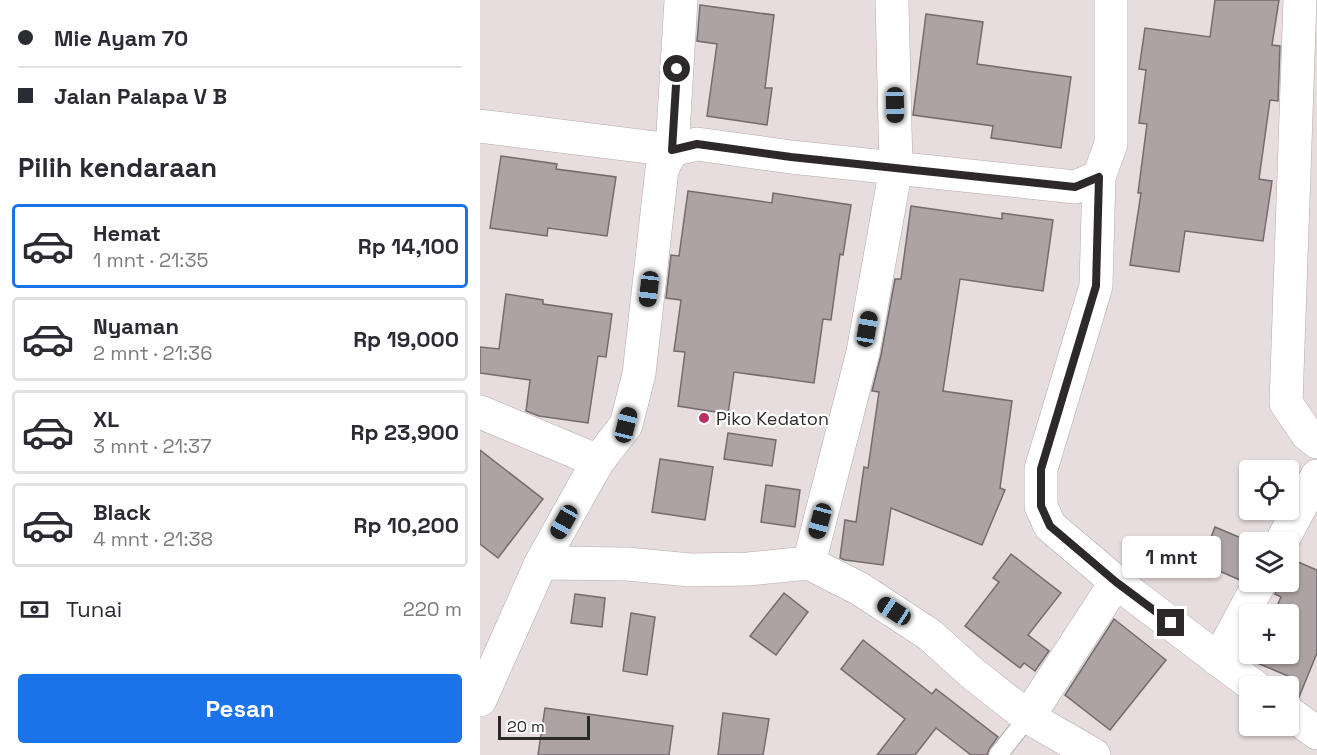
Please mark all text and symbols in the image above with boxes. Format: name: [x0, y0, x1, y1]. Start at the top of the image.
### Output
text: Mie Ayam 70: [54, 24, 188, 52]
route start: [663, 55, 690, 82]
text: Jalan Palapa V B: [54, 82, 227, 110]
car: [886, 87, 904, 123]
text: Pilih kendaraan: [18, 150, 217, 185]
icon: car: [21, 219, 75, 273]
text: Hemat: [93, 219, 161, 247]
text: Rp 14,100: [358, 232, 459, 260]
text: 1 mnt · 21:35: [93, 247, 208, 273]
car: [638, 270, 660, 308]
car: [855, 310, 879, 348]
icon: car: [21, 312, 75, 366]
text: Nyaman: [93, 312, 179, 340]
text: Rp 19,000: [353, 325, 459, 353]
text: 2 mnt · 21:36: [93, 340, 212, 366]
icon: car: [21, 405, 75, 459]
text: XL: [93, 405, 119, 433]
car: [613, 405, 639, 445]
place label: Piko Kedaton: [716, 407, 829, 430]
marker: Piko Kedaton: [697, 411, 711, 425]
text: Rp 23,900: [350, 418, 459, 446]
text: 3 mnt · 21:37: [93, 433, 211, 459]
map controls: [1239, 460, 1299, 736]
button: locate: [1239, 460, 1299, 520]
icon: car: [21, 498, 75, 552]
text: Black: [93, 498, 151, 526]
car: [807, 501, 833, 541]
car: [547, 502, 581, 542]
text: Rp 10,200: [353, 511, 459, 539]
text: 4 mnt · 21:38: [93, 526, 213, 552]
button: layers: [1239, 532, 1299, 592]
callout: 1 mnt: [1122, 536, 1220, 578]
text: 1 mnt: [1145, 544, 1198, 570]
icon: cash: [18, 593, 51, 626]
car: [874, 594, 914, 628]
text: Tunai: [66, 595, 122, 623]
text: 220 m: [403, 596, 462, 622]
button: +: [1239, 604, 1299, 664]
route end: [1157, 609, 1184, 636]
button: Pesan: [18, 674, 462, 743]
button: −: [1239, 676, 1299, 736]
scale bar: [498, 713, 590, 740]
text: 20 m: [507, 716, 545, 737]

